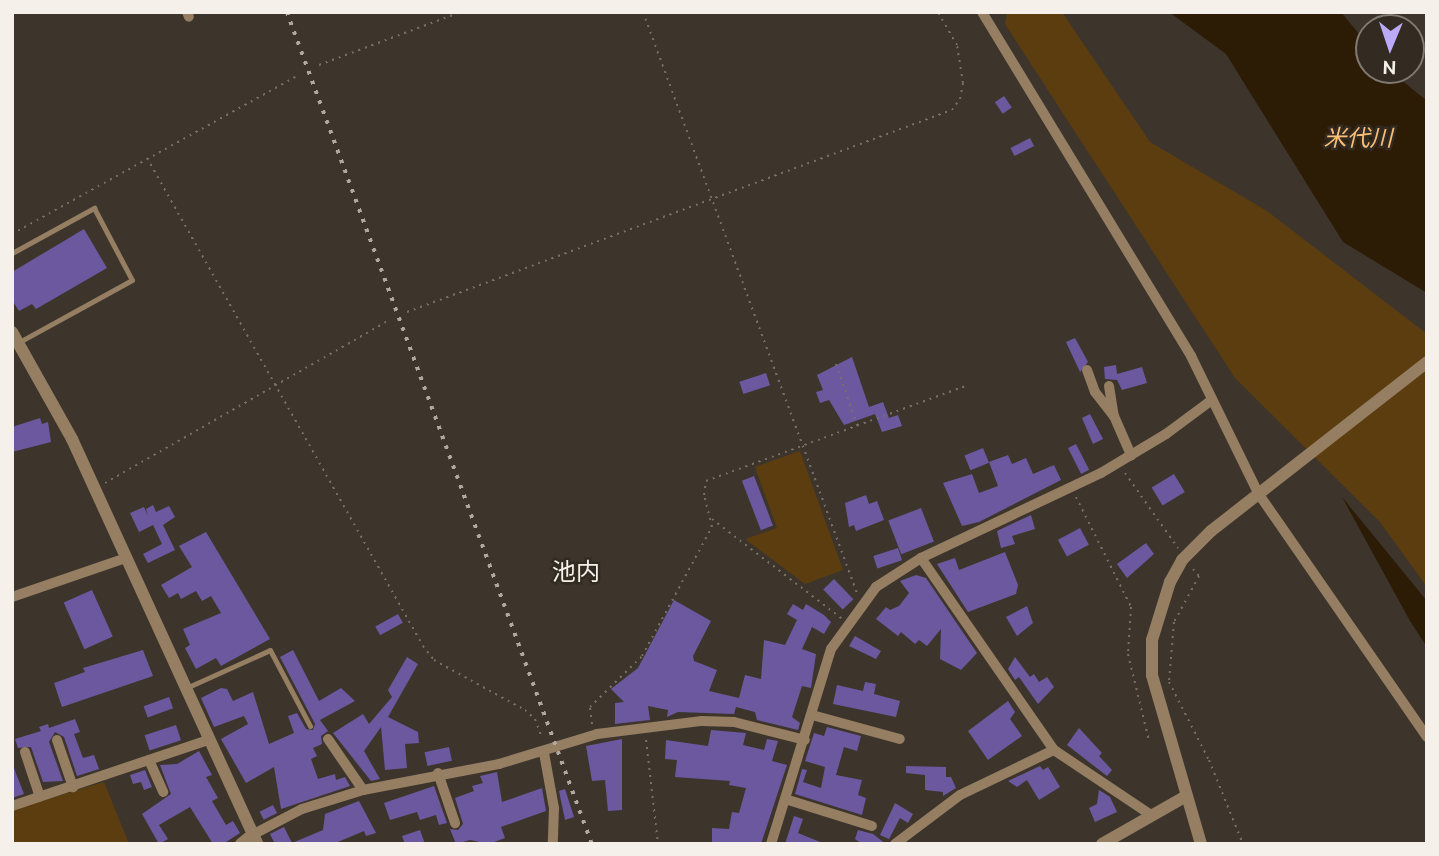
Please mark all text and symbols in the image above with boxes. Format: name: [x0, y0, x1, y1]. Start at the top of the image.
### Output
north arrow: [1355, 14, 1425, 84]
text: N: [1382, 57, 1397, 79]
water label: 米代川: [1324, 124, 1392, 152]
district label: 池内: [552, 558, 600, 586]

